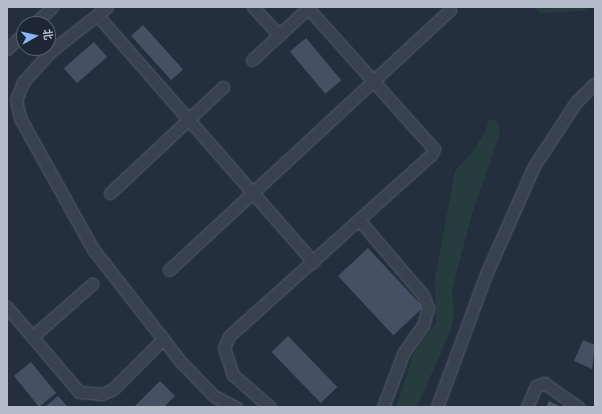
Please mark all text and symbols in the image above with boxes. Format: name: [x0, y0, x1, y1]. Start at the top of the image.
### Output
north arrow: [16, 16, 56, 56]
text: 北: [40, 28, 55, 41]

